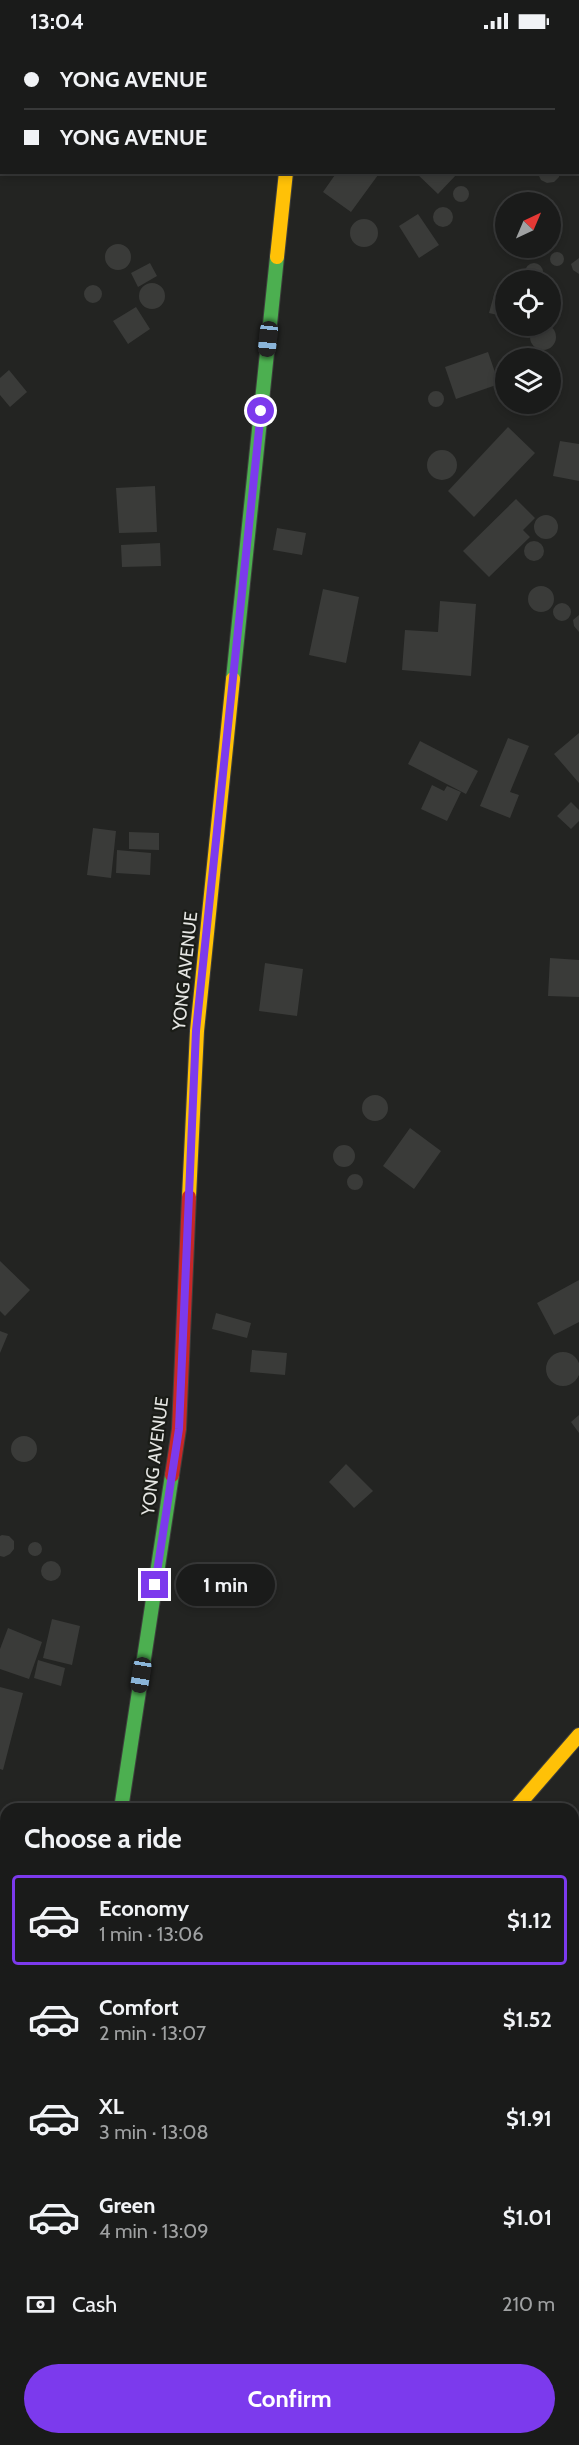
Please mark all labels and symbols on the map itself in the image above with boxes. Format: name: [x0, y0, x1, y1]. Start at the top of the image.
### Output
north arrow: [495, 192, 561, 258]
car: [257, 320, 279, 358]
route start: [247, 397, 274, 424]
street label: YONG AVENUE: [168, 911, 202, 1032]
street label: YONG AVENUE: [137, 1395, 173, 1518]
callout: 1 min: [176, 1564, 275, 1606]
route end: [141, 1571, 168, 1598]
car: [129, 1656, 153, 1694]

